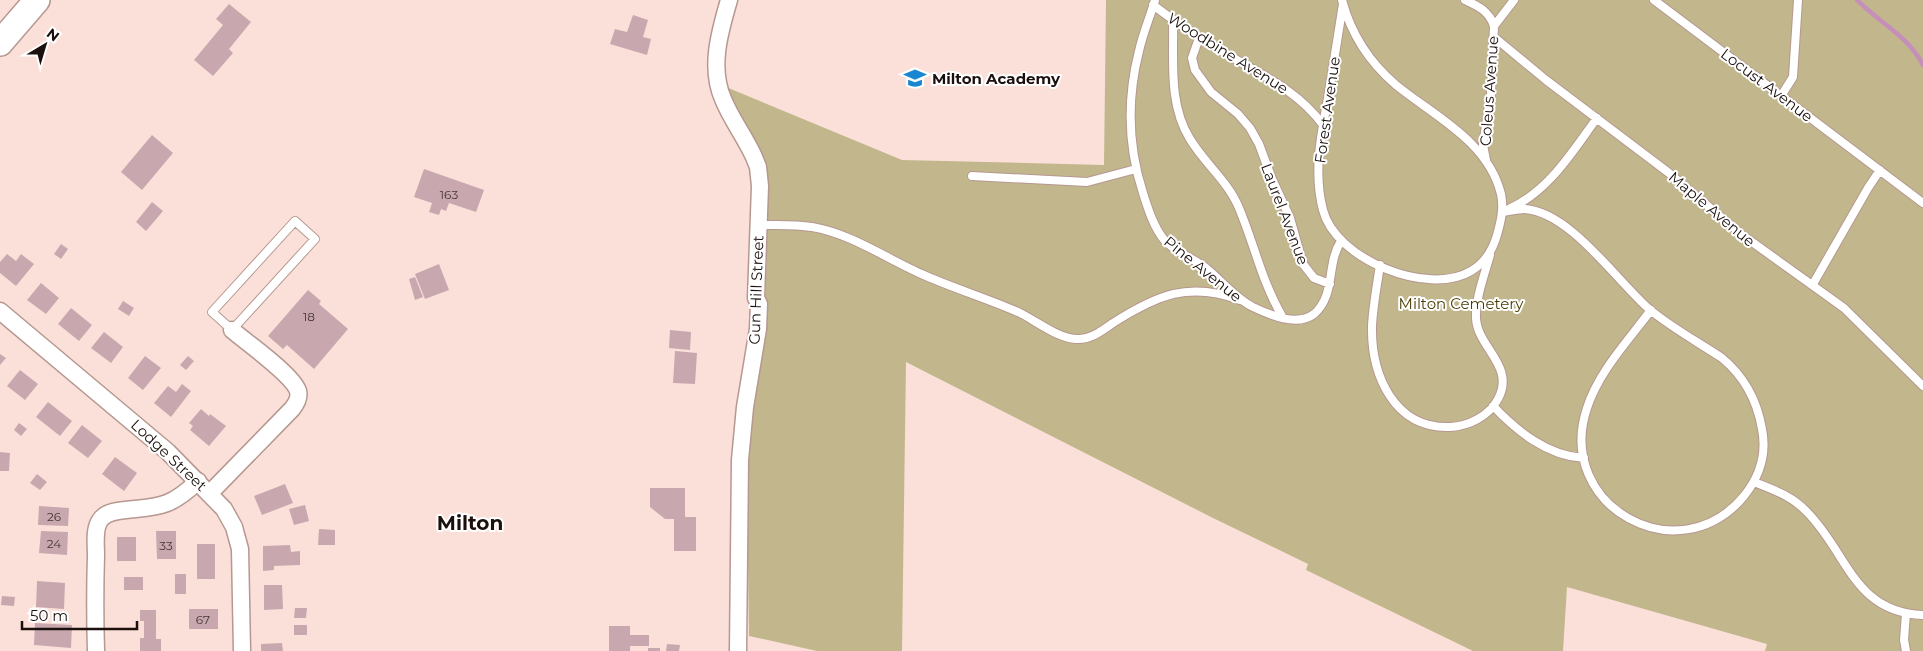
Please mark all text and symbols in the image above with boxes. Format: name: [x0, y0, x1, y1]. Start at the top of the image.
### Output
street label: Woodbine Avenue: [1164, 8, 1292, 98]
north arrow: [20, 20, 70, 70]
text: N: [43, 24, 63, 45]
street label: Coleus Avenue: [1476, 35, 1502, 147]
street label: Locust Avenue: [1717, 44, 1817, 126]
street label: Forest Avenue: [1310, 55, 1344, 165]
school or university icon: Milton Academy: [902, 65, 928, 91]
place label: Milton Academy: [932, 69, 1061, 88]
street label: Laurel Avenue: [1257, 161, 1313, 267]
street label: Maple Avenue: [1665, 167, 1759, 251]
house number: 163: [440, 187, 458, 202]
street label: Pine Avenue: [1160, 232, 1246, 306]
street label: Gun Hill Street: [745, 235, 767, 345]
park label: Milton Cemetery: [1399, 294, 1524, 313]
house number: 18: [303, 309, 315, 324]
street label: Lodge Street: [127, 415, 211, 495]
house number: 26: [47, 509, 61, 524]
district label: Milton: [437, 511, 503, 535]
house number: 24: [47, 536, 61, 551]
house number: 33: [159, 538, 173, 553]
scale bar: [22, 598, 138, 630]
text: 50 m: [30, 606, 68, 625]
house number: 67: [196, 612, 210, 627]

